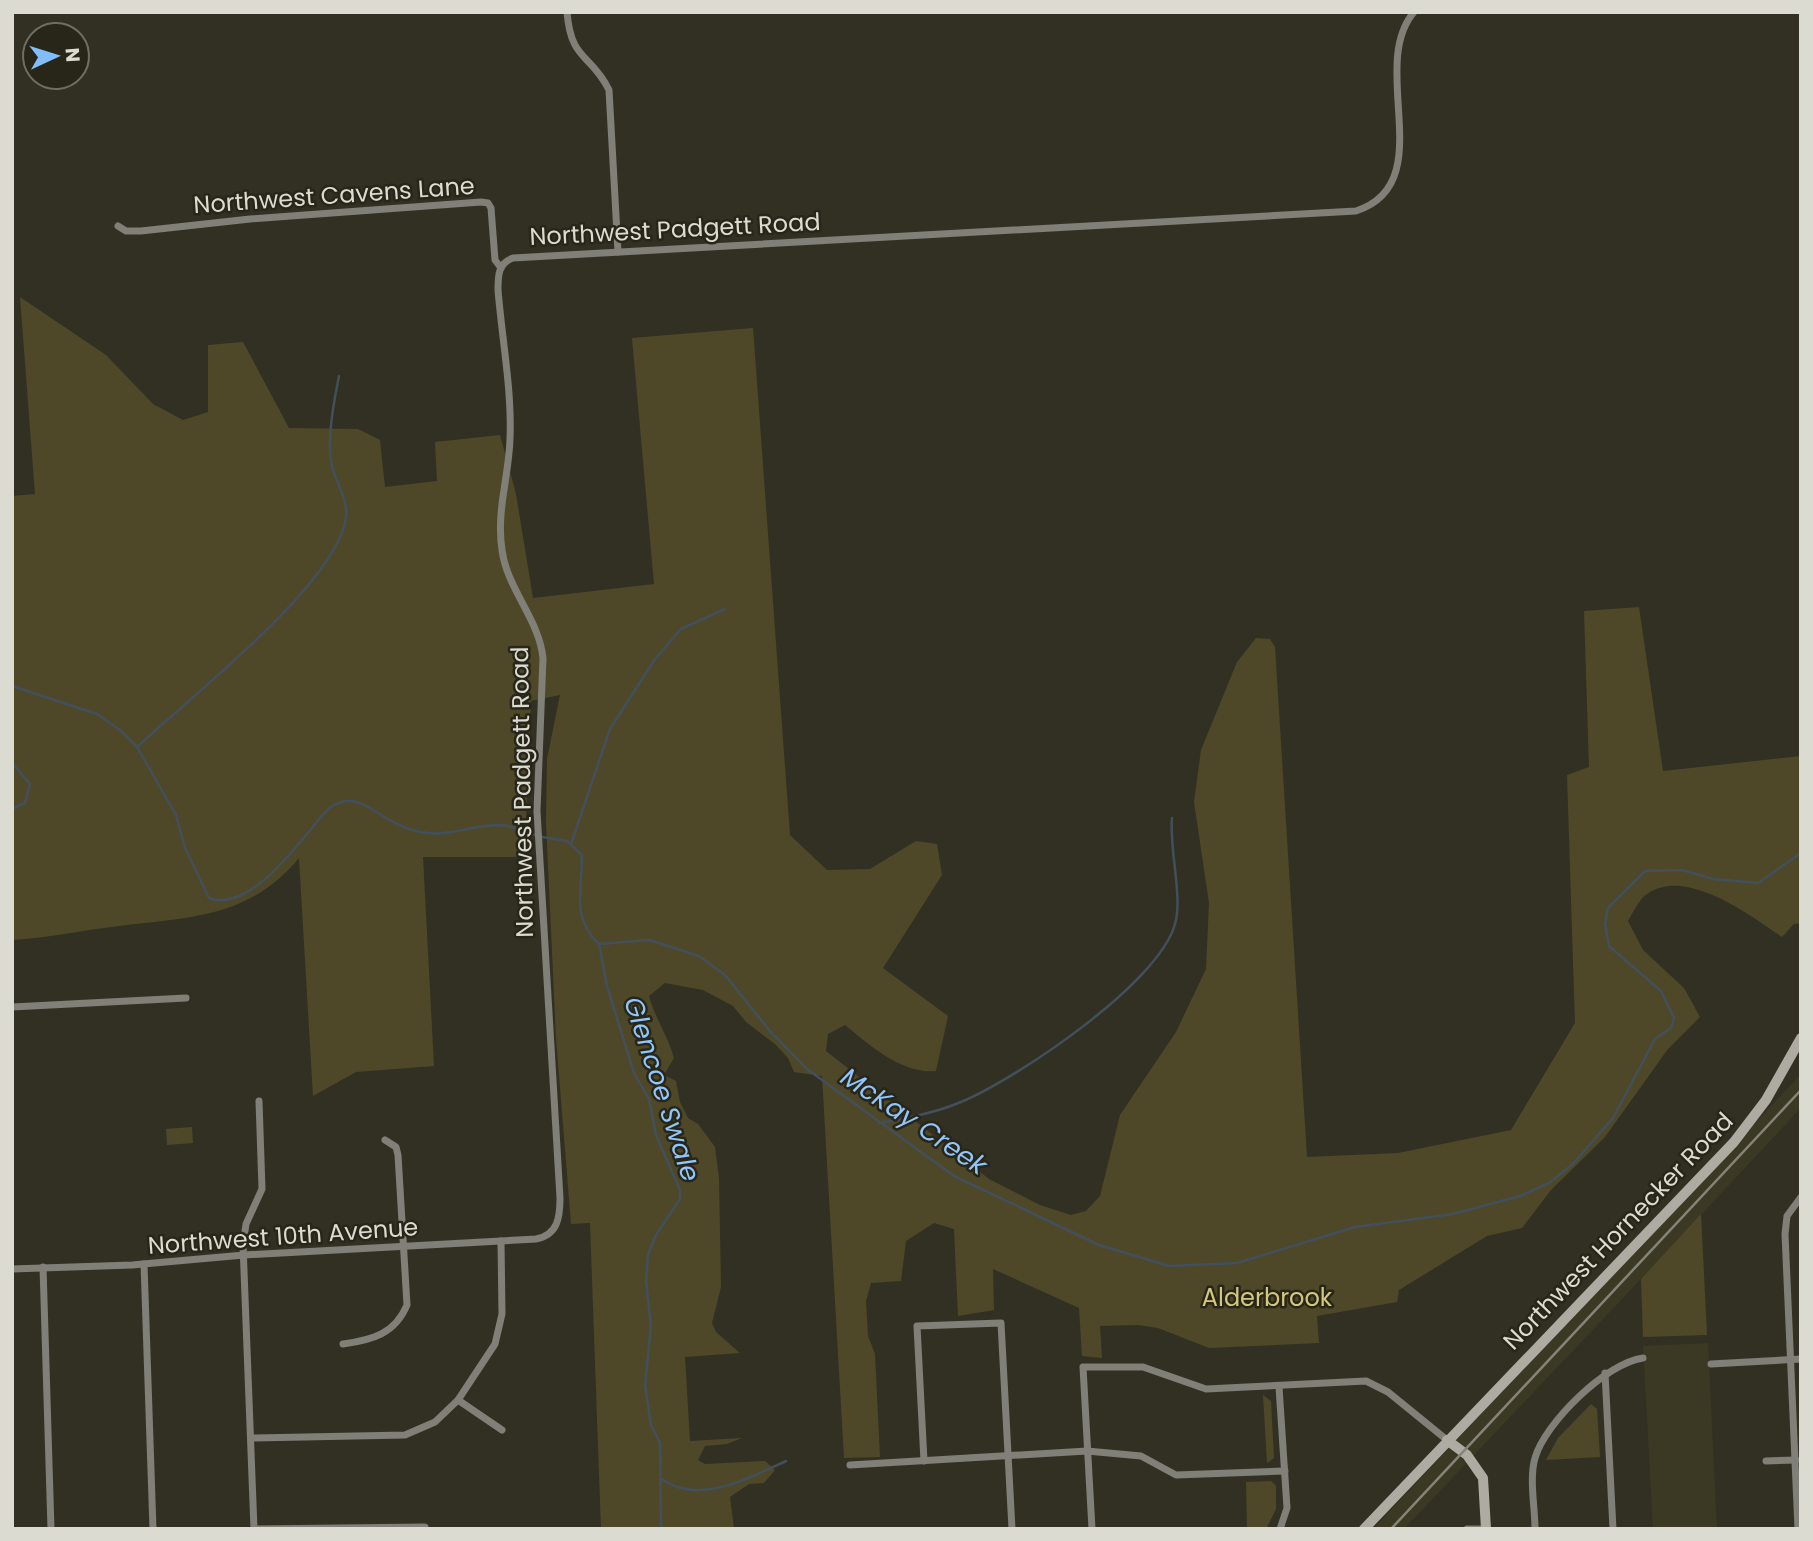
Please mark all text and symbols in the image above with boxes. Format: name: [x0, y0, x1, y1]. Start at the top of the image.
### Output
north arrow: [21, 21, 91, 91]
text: N: [58, 47, 86, 63]
street label: Northwest Cavens Lane: [192, 169, 476, 221]
street label: Northwest Padgett Road: [529, 205, 821, 253]
street label: Northwest Padgett Road: [503, 646, 541, 938]
water label: Glencoe Swale: [615, 992, 709, 1186]
water label: McKay Creek: [834, 1059, 995, 1184]
street label: Northwest Hornecker Road: [1496, 1105, 1740, 1357]
street label: Northwest 10th Avenue: [147, 1210, 419, 1262]
park label: Alderbrook: [1202, 1281, 1333, 1314]

